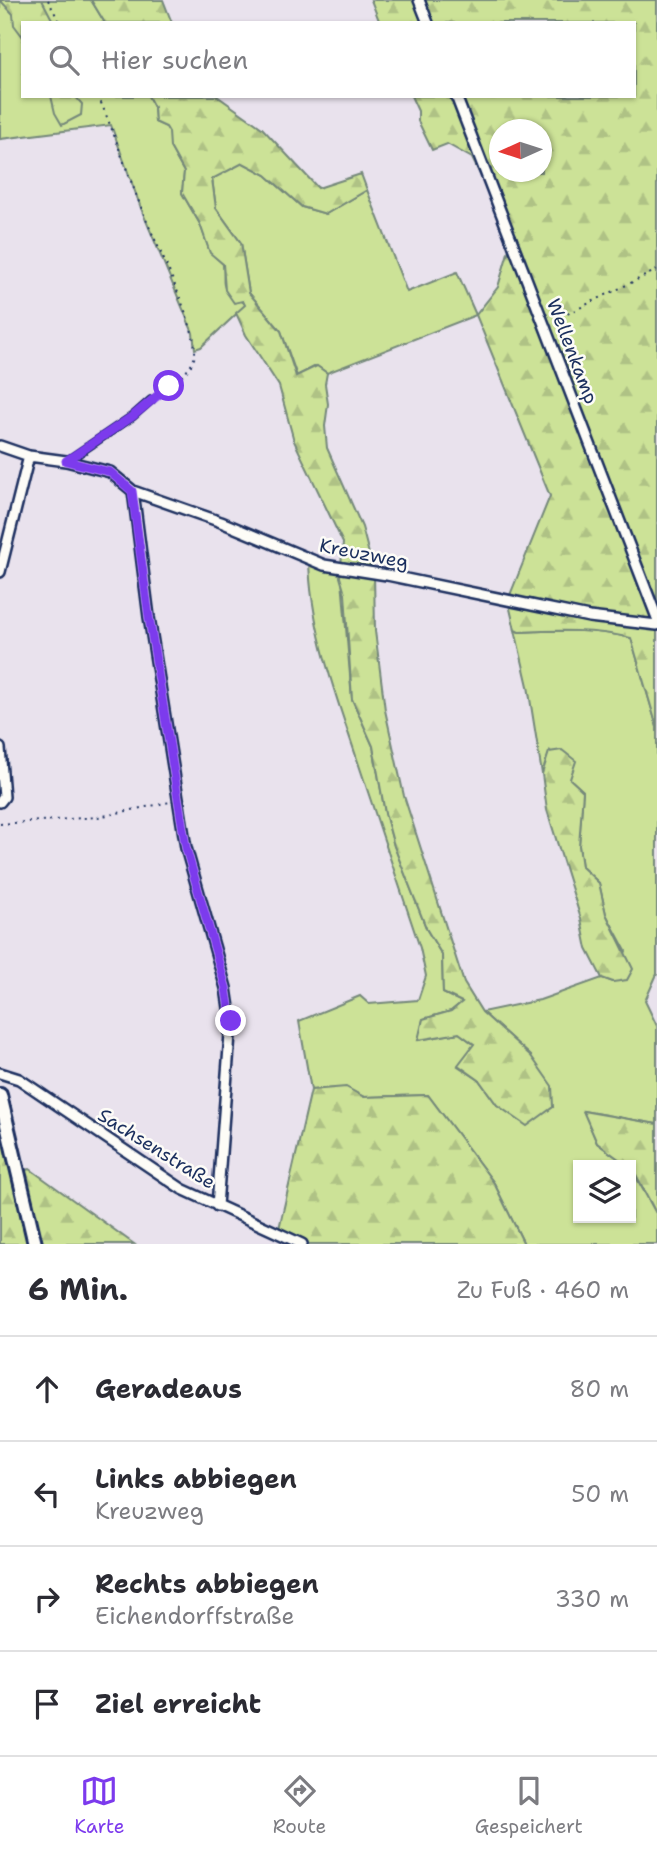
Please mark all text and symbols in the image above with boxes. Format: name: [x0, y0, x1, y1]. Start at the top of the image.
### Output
search box: [21, 21, 636, 98]
icon: search: [45, 41, 83, 79]
text: Hier suchen: [101, 42, 248, 77]
north arrow: [489, 119, 552, 182]
street label: Wellenkamp: [541, 295, 604, 407]
route start: [153, 370, 184, 401]
street label: Kreuzweg: [317, 533, 410, 574]
route end: [215, 1005, 246, 1036]
street label: Sachsenstraße: [93, 1102, 220, 1195]
map controls: [573, 1160, 636, 1223]
button: layers: [573, 1160, 636, 1223]
text: 6 Min.: [28, 1269, 128, 1310]
text: Zu Fuß · 460 m: [457, 1275, 629, 1305]
icon: ahead: [28, 1370, 66, 1408]
text: Geradeaus: [95, 1371, 242, 1406]
text: 80 m: [570, 1374, 629, 1404]
text: Links abbiegen: [95, 1461, 297, 1496]
icon: left: [28, 1475, 66, 1513]
text: 50 m: [571, 1479, 629, 1509]
text: Kreuzweg: [95, 1496, 204, 1526]
text: Rechts abbiegen: [95, 1566, 319, 1601]
icon: right: [28, 1580, 66, 1618]
text: 330 m: [555, 1584, 629, 1614]
text: Eichendorffstraße: [95, 1601, 294, 1631]
icon: arrive: [28, 1685, 66, 1723]
text: Ziel erreicht: [95, 1686, 261, 1721]
tab: Karte: [74, 1772, 124, 1839]
tab: Route: [273, 1772, 326, 1839]
tab: Gespeichert: [475, 1772, 583, 1839]

